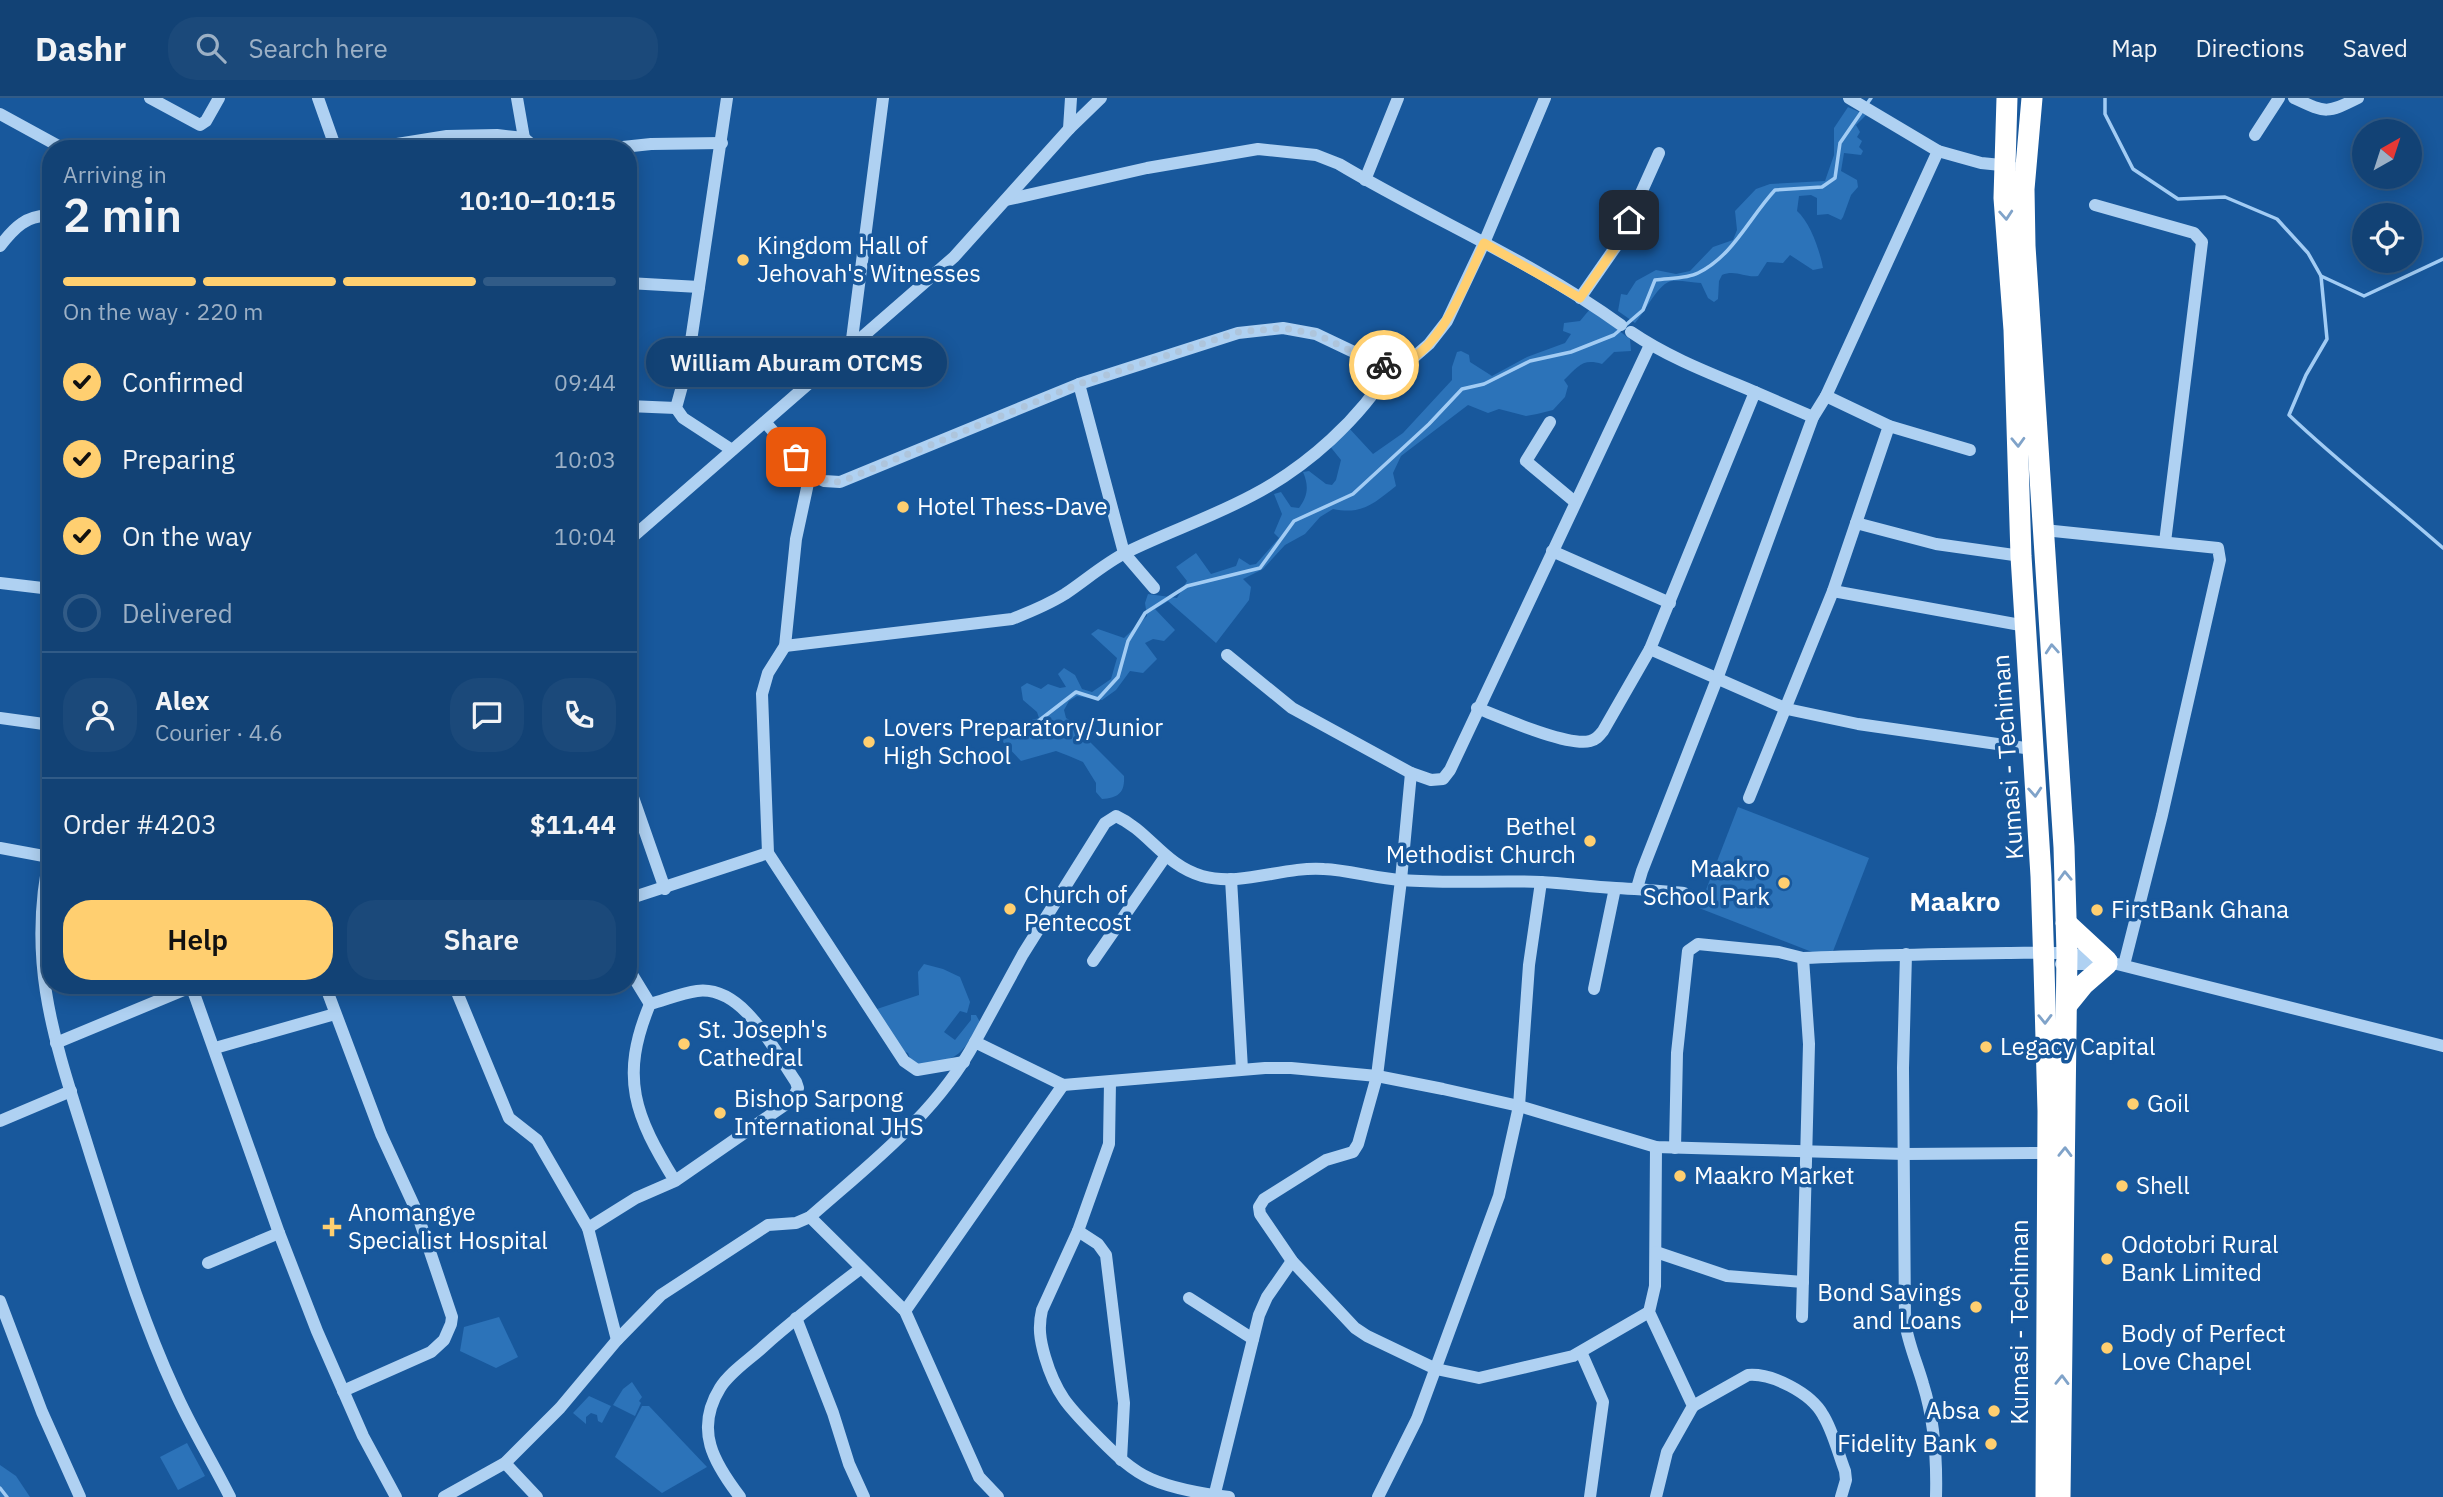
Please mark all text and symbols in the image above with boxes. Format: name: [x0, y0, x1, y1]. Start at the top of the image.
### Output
search box: [168, 17, 658, 80]
text: Dashr: [35, 27, 126, 70]
icon: search: [192, 29, 230, 67]
text: Search here: [248, 31, 388, 65]
text: Map: [2111, 32, 2157, 64]
text: Directions: [2195, 32, 2305, 64]
text: Saved: [2343, 32, 2408, 64]
north arrow: [2352, 119, 2422, 189]
map controls: [2352, 119, 2422, 273]
text: Arriving in: [63, 159, 167, 189]
text: 10:10–10:15: [459, 183, 616, 217]
text: 2 min: [63, 185, 182, 245]
pin: [1599, 190, 1659, 250]
icon: home: [1610, 201, 1648, 239]
button: locate: [2352, 203, 2422, 273]
one-way arrow: [1998, 210, 2013, 221]
place label: Kingdom Hall of Jehovah's Witnesses: [757, 229, 981, 289]
marker: Kingdom Hall of Jehovah's Witnesses: [735, 252, 751, 268]
text: On the way · 220 m: [63, 296, 263, 326]
courier: [1349, 330, 1419, 400]
callout: William Aburam OTCMS: [646, 338, 946, 387]
icon: bike: [1365, 346, 1403, 384]
text: William Aburam OTCMS: [670, 347, 923, 377]
icon: check: [63, 363, 101, 401]
text: Confirmed: [122, 365, 244, 399]
text: 09:44: [554, 367, 616, 397]
pin: [766, 427, 826, 487]
one-way arrow: [2010, 437, 2025, 448]
icon: bag: [777, 438, 815, 476]
icon: check: [63, 440, 101, 478]
text: Preparing: [122, 442, 235, 476]
text: 10:03: [554, 444, 616, 474]
place label: Hotel Thess-Dave: [917, 490, 1108, 522]
marker: Hotel Thess-Dave: [895, 499, 911, 515]
icon: check: [63, 517, 101, 555]
text: On the way: [122, 519, 252, 553]
text: 10:04: [554, 521, 616, 551]
text: Delivered: [122, 596, 233, 630]
one-way arrow: [2045, 643, 2060, 654]
street label: Kumasi - Techiman: [1984, 653, 2030, 861]
button: person: [63, 678, 137, 752]
button: chat: [450, 678, 524, 752]
button: phone: [542, 678, 616, 752]
text: Alex: [155, 683, 209, 717]
place label: Lovers Preparatory/Junior High School: [883, 711, 1163, 771]
text: Courier · 4.6: [155, 717, 283, 747]
marker: Lovers Preparatory/Junior High School: [861, 734, 877, 750]
one-way arrow: [2028, 786, 2043, 797]
text: Order #4203: [63, 807, 217, 841]
text: $11.44: [530, 807, 616, 841]
place label: Bethel Methodist Church: [1386, 810, 1576, 870]
marker: Bethel Methodist Church: [1582, 833, 1598, 849]
place label: Maakro School Park: [1643, 852, 1770, 912]
one-way arrow: [2057, 870, 2073, 881]
marker: Maakro School Park: [1776, 875, 1792, 891]
place label: Church of Pentecost: [1024, 878, 1132, 938]
district label: Maakro: [1910, 884, 2000, 918]
place label: FirstBank Ghana: [2111, 893, 2289, 925]
button: Help: [63, 900, 333, 980]
button: Share: [347, 900, 616, 980]
marker: Church of Pentecost: [1002, 901, 1018, 917]
marker: FirstBank Ghana: [2089, 902, 2105, 918]
place label: St. Joseph's Cathedral: [698, 1013, 828, 1073]
one-way arrow: [2038, 1014, 2053, 1025]
place label: Legacy Capital: [2000, 1030, 2156, 1062]
marker: St. Joseph's Cathedral: [676, 1036, 692, 1052]
marker: Legacy Capital: [1978, 1039, 1994, 1055]
place label: Bishop Sarpong International JHS: [734, 1082, 924, 1142]
place label: Goil: [2147, 1087, 2190, 1119]
marker: Goil: [2125, 1096, 2141, 1112]
marker: Bishop Sarpong International JHS: [712, 1105, 728, 1121]
one-way arrow: [2057, 1147, 2072, 1158]
place label: Maakro Market: [1694, 1159, 1855, 1191]
marker: Maakro Market: [1672, 1168, 1688, 1184]
place label: Shell: [2136, 1169, 2190, 1201]
marker: Shell: [2114, 1178, 2130, 1194]
place label: Anomangye Specialist Hospital: [348, 1196, 548, 1256]
marker: Anomangye Specialist Hospital: [322, 1217, 342, 1237]
street label: Kumasi - Techiman: [2003, 1219, 2035, 1425]
place label: Odotobri Rural Bank Limited: [2121, 1228, 2279, 1288]
marker: Odotobri Rural Bank Limited: [2099, 1251, 2115, 1267]
place label: Bond Savings and Loans: [1817, 1276, 1962, 1336]
marker: Bond Savings and Loans: [1968, 1299, 1984, 1315]
place label: Body of Perfect Love Chapel: [2121, 1317, 2286, 1377]
marker: Body of Perfect Love Chapel: [2099, 1340, 2115, 1356]
one-way arrow: [2054, 1374, 2070, 1385]
place label: Absa: [1926, 1394, 1980, 1426]
marker: Absa: [1986, 1403, 2002, 1419]
place label: Fidelity Bank: [1837, 1427, 1977, 1459]
marker: Fidelity Bank: [1983, 1436, 1999, 1452]

